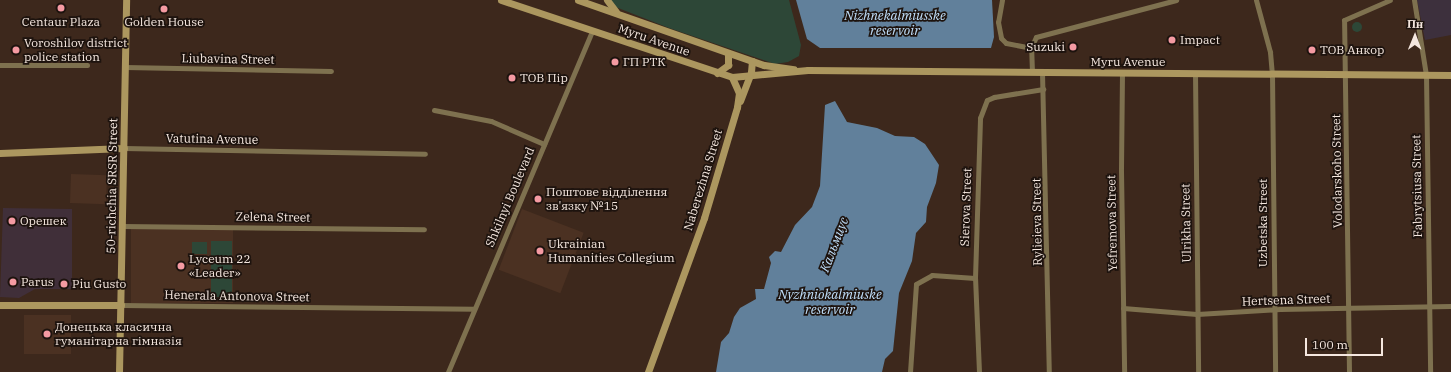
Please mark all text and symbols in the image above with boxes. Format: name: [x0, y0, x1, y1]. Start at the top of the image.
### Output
marker: Centaur Plaza: [56, 3, 66, 13]
marker: Golden House: [159, 4, 169, 14]
water label: Nizhnekalmiusske reservoir: [844, 9, 946, 40]
place label: Centaur Plaza: [22, 15, 100, 29]
place label: Golden House: [124, 15, 204, 29]
north arrow: [1395, 16, 1435, 56]
text: Пн: [1407, 17, 1424, 31]
street label: Myru Avenue: [616, 21, 692, 59]
place label: Impact: [1180, 33, 1220, 47]
marker: Impact: [1167, 35, 1177, 45]
place label: Voroshilov district police station: [24, 36, 127, 64]
place label: Suzuki: [1026, 40, 1065, 54]
marker: Suzuki: [1068, 42, 1078, 52]
place label: ТОВ Анкор: [1320, 43, 1384, 57]
marker: Voroshilov district police station: [11, 45, 21, 55]
marker: ТОВ Анкор: [1307, 45, 1317, 55]
street label: Liubavina Street: [181, 51, 275, 67]
place label: ГП РТК: [623, 55, 666, 69]
street label: Myru Avenue: [1091, 55, 1165, 69]
marker: ГП РТК: [610, 57, 620, 67]
place label: ТОВ Пір: [520, 71, 568, 85]
marker: ТОВ Пір: [507, 73, 517, 83]
street label: Volodarskoho Street: [1329, 114, 1345, 228]
street label: 50-richchia SRSR Street: [104, 118, 120, 254]
street label: Naberezhna Street: [681, 127, 725, 233]
street label: Vatutina Avenue: [166, 131, 258, 147]
street label: Fabrytsiusa Street: [1409, 134, 1425, 238]
street label: Shkilnyi Boulevard: [482, 145, 538, 249]
street label: Sierova Street: [957, 168, 975, 246]
street label: Yefremova Street: [1104, 175, 1120, 271]
street label: Rylieieva Street: [1029, 178, 1045, 266]
street label: Uzbetska Street: [1256, 179, 1270, 267]
street label: Ulrikha Street: [1178, 183, 1194, 263]
place label: Поштове відділення зв'язку №15: [546, 185, 667, 213]
marker: Поштове відділення зв'язку №15: [533, 194, 543, 204]
street label: Zelena Street: [236, 209, 310, 225]
place label: Орешек: [20, 214, 66, 228]
marker: Орешек: [7, 216, 17, 226]
water label: Кальмиус: [818, 216, 852, 274]
place label: Ukrainian Humanities Collegium: [548, 237, 675, 265]
marker: Ukrainian Humanities Collegium: [535, 246, 545, 256]
place label: Lyceum 22 «Leader»: [189, 252, 251, 280]
marker: Lyceum 22 «Leader»: [176, 261, 186, 271]
place label: Parus: [21, 275, 54, 289]
marker: Parus: [8, 277, 18, 287]
place label: Piu Gusto: [72, 277, 126, 291]
marker: Piu Gusto: [59, 279, 69, 289]
street label: Henerala Antonova Street: [164, 288, 310, 304]
water label: Nyzhniokalmiuske reservoir: [778, 288, 882, 319]
street label: Hertsena Street: [1242, 291, 1330, 309]
place label: Донецька класична гуманітарна гімназія: [55, 320, 182, 348]
marker: Донецька класична гуманітарна гімназія: [42, 329, 52, 339]
scale bar: [1307, 330, 1385, 356]
text: 100 m: [1312, 337, 1348, 352]

